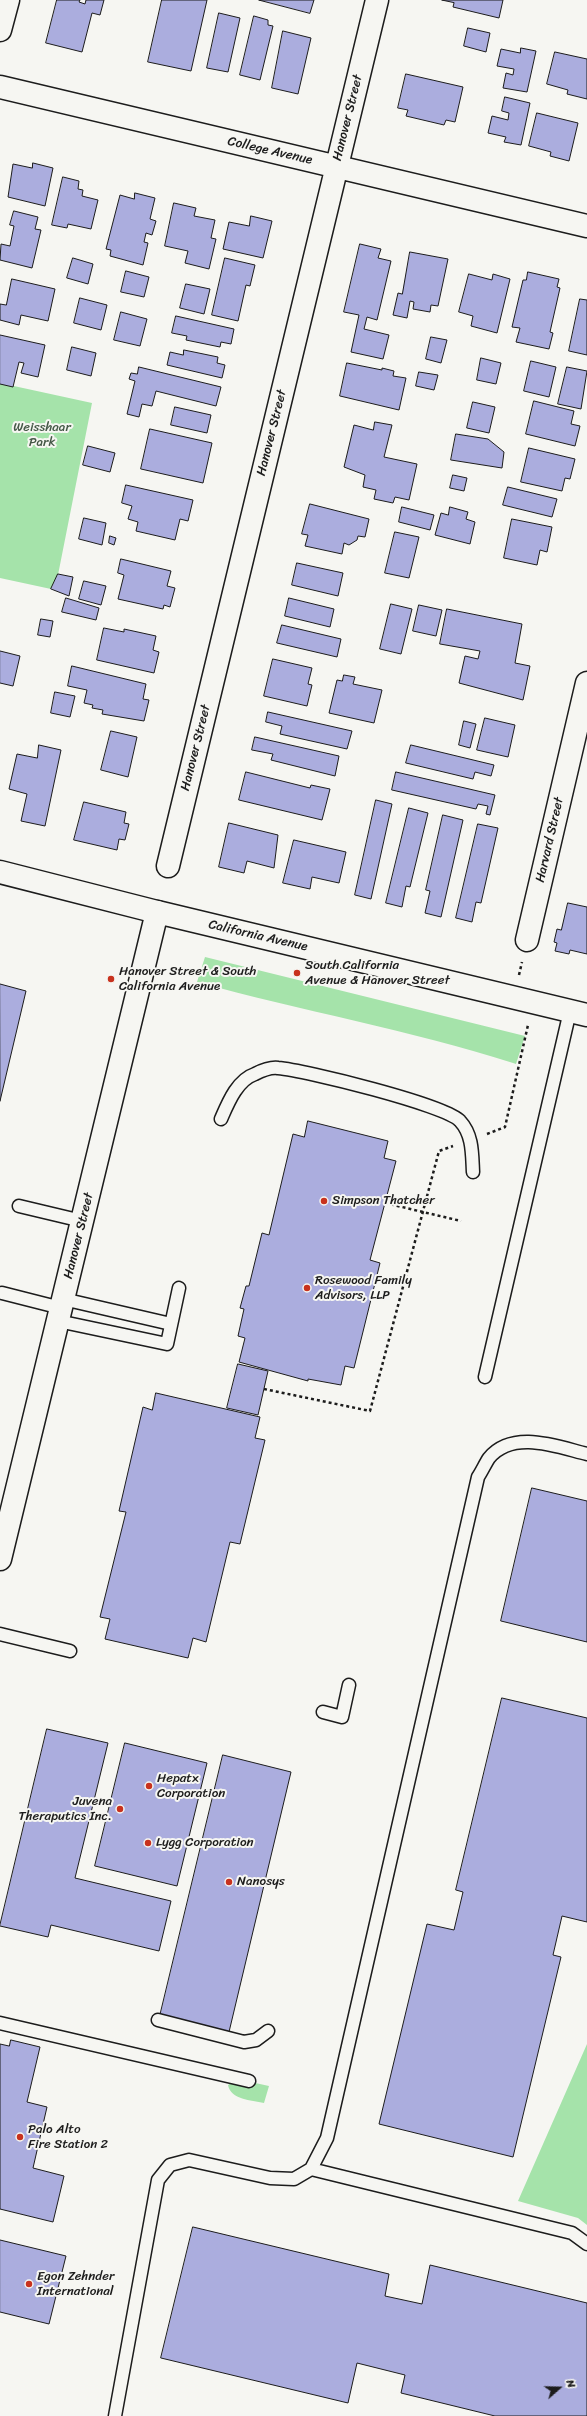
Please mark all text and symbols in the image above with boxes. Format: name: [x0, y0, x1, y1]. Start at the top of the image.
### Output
street label: Hanover Street: [330, 73, 366, 163]
street label: College Avenue: [226, 134, 314, 168]
street label: Hanover Street: [254, 388, 290, 478]
park label: Weisshaar Park: [13, 420, 71, 451]
street label: Hanover Street: [178, 703, 214, 793]
street label: Harvard Street: [533, 796, 567, 884]
street label: California Avenue: [207, 917, 309, 955]
place label: South California Avenue & Hanover Street: [305, 958, 450, 989]
place label: Hanover Street & South California Avenue: [119, 964, 256, 995]
marker: South California Avenue & Hanover Street: [292, 968, 302, 978]
marker: Hanover Street & South California Avenue: [106, 974, 116, 984]
street label: Hanover Street: [61, 1191, 97, 1281]
place label: Simpson Thatcher: [332, 1193, 434, 1209]
marker: Simpson Thatcher: [319, 1196, 329, 1206]
place label: Rosewood Family Advisors, LLP: [315, 1273, 412, 1304]
marker: Rosewood Family Advisors, LLP: [302, 1283, 312, 1293]
place label: Hepatx Corporation: [157, 1771, 225, 1802]
marker: Hepatx Corporation: [144, 1781, 154, 1791]
place label: Juvena Theraputics Inc.: [19, 1794, 112, 1825]
marker: Juvena Theraputics Inc.: [115, 1804, 125, 1814]
place label: Lygg Corporation: [156, 1835, 254, 1851]
marker: Lygg Corporation: [143, 1838, 153, 1848]
place label: Nanosys: [237, 1874, 285, 1890]
marker: Nanosys: [224, 1877, 234, 1887]
place label: Palo Alto Fire Station 2: [28, 2122, 108, 2153]
marker: Palo Alto Fire Station 2: [15, 2132, 25, 2142]
place label: Egon Zehnder International: [37, 2269, 114, 2300]
marker: Egon Zehnder International: [24, 2279, 34, 2289]
north arrow: [539, 2368, 579, 2408]
text: N: [561, 2377, 581, 2391]

